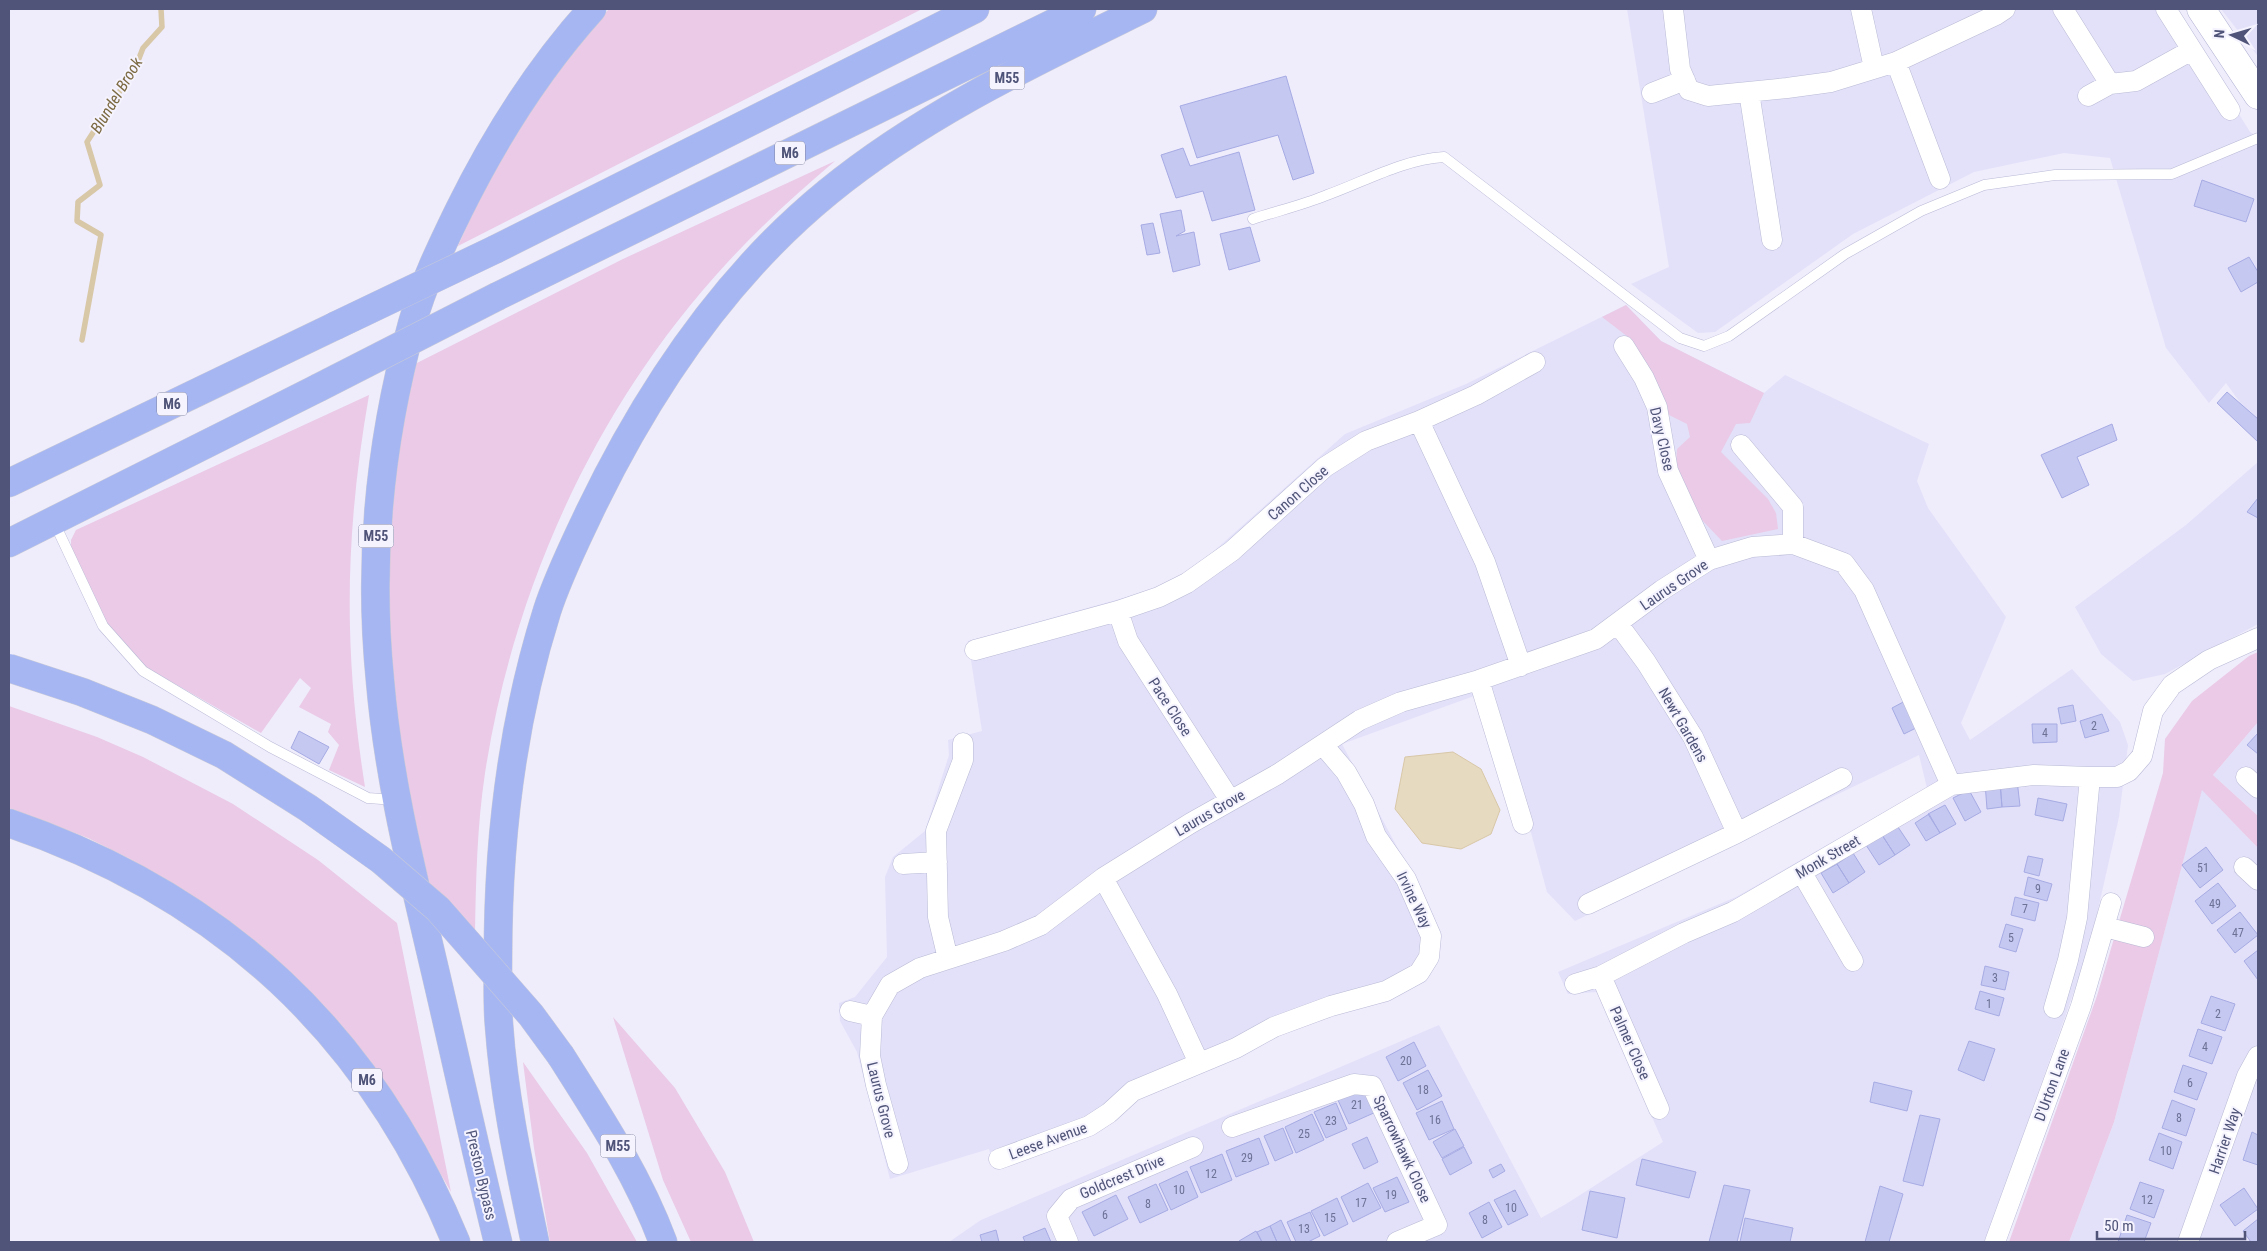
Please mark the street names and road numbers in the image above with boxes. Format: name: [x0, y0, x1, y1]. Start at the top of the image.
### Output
road number: M55: [990, 66, 1024, 90]
road number: M6: [775, 142, 805, 164]
road number: M6: [157, 392, 187, 416]
street label: Davy Close: [1646, 405, 1678, 473]
street label: Canon Close: [1264, 462, 1332, 524]
road number: M55: [358, 524, 394, 548]
street label: Laurus Grove: [1637, 556, 1711, 614]
street label: Pace Close: [1144, 674, 1196, 740]
street label: Newt Gardens: [1654, 685, 1712, 766]
street label: Laurus Grove: [1172, 786, 1248, 840]
street label: Monk Street: [1793, 831, 1863, 883]
street label: Irvine Way: [1393, 869, 1435, 931]
street label: Palmer Close: [1606, 1003, 1654, 1083]
street label: D'Urton Lane: [2031, 1046, 2073, 1124]
street label: Laurus Grove: [863, 1060, 899, 1140]
road number: M6: [352, 1068, 382, 1092]
street label: Sparrowhawk Close: [1369, 1092, 1435, 1206]
street label: Harrier Way: [2205, 1106, 2245, 1176]
street label: Leese Avenue: [1007, 1119, 1089, 1163]
street label: Preston Bypass: [462, 1128, 500, 1222]
road number: M55: [600, 1134, 636, 1158]
street label: Goldcrest Drive: [1077, 1151, 1167, 1203]

